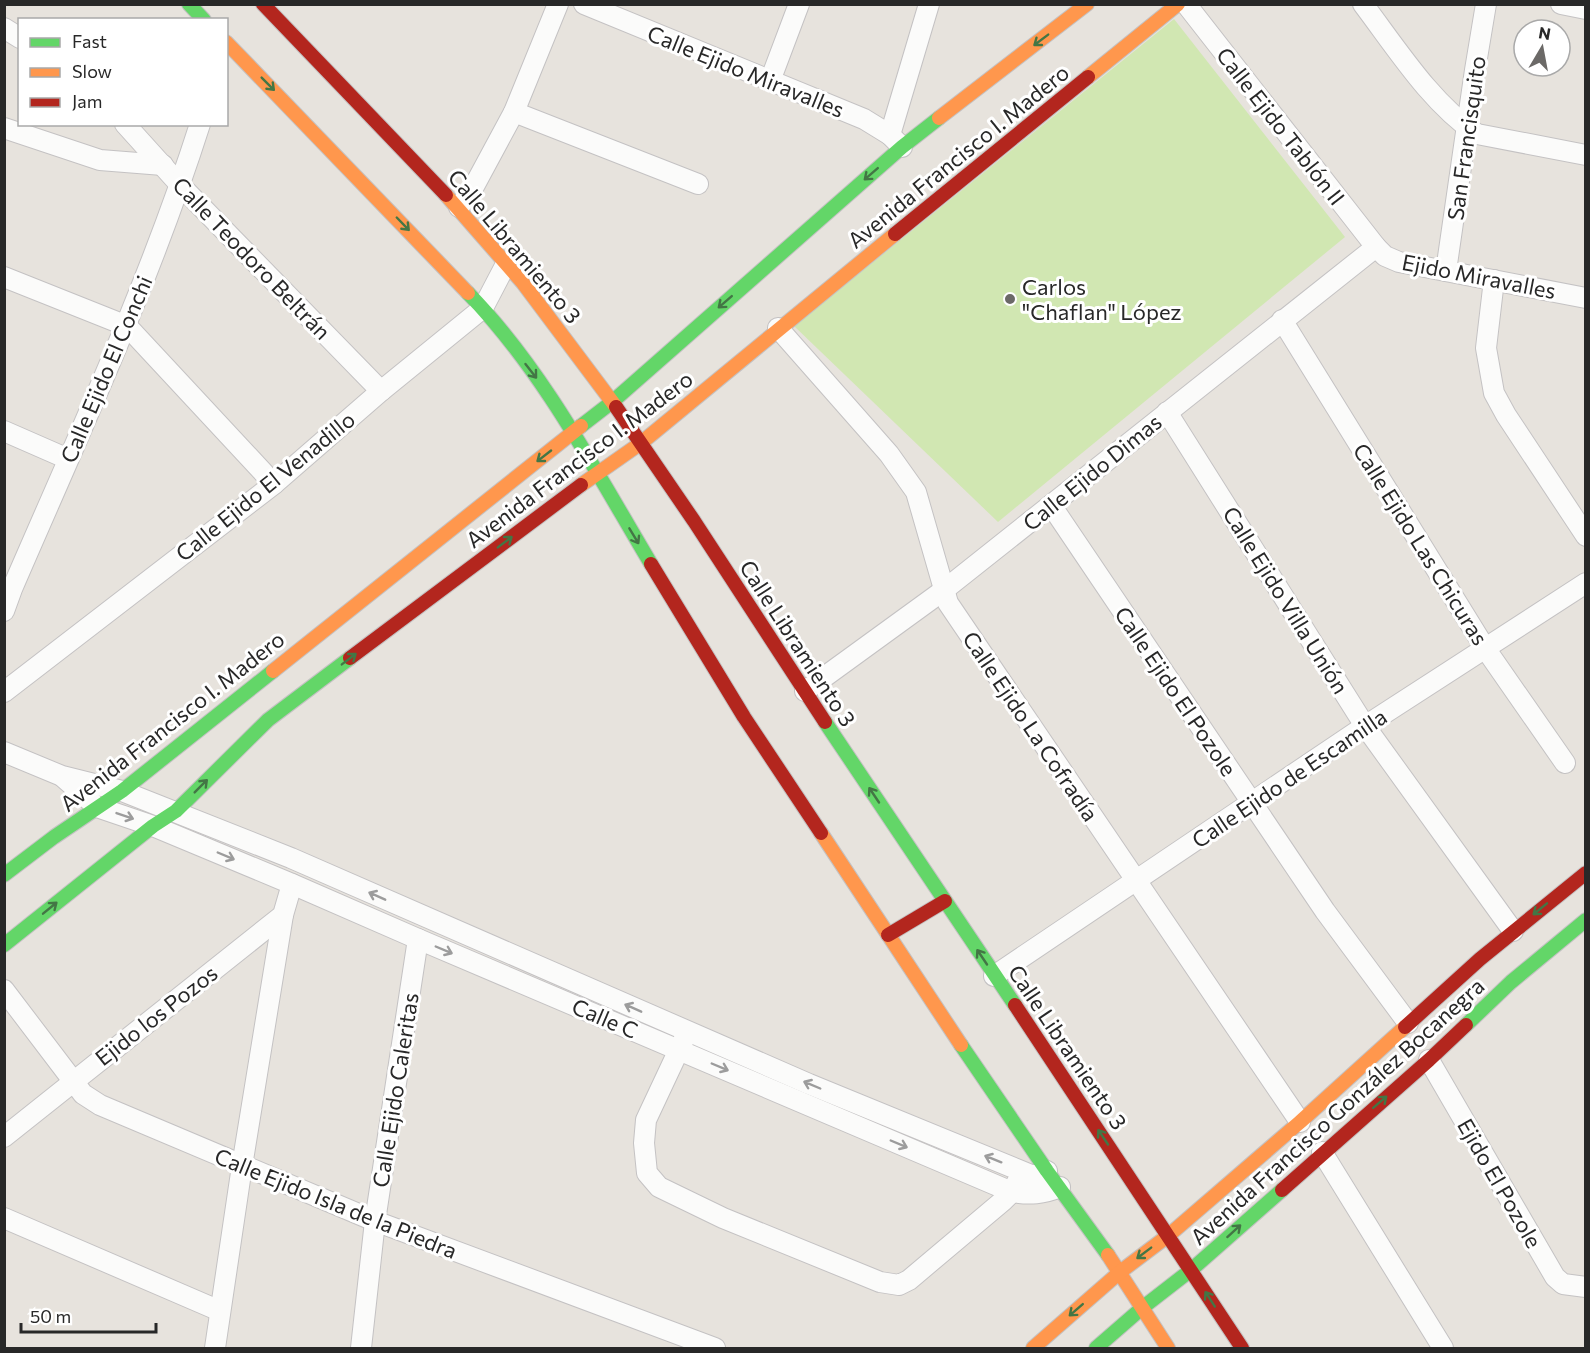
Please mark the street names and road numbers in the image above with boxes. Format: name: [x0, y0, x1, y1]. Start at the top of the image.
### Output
street label: Calle Ejido Miravalles: [644, 19, 848, 123]
street label: Calle Ejido Tablón II: [1211, 42, 1351, 210]
street label: San Francisquito: [1441, 54, 1491, 222]
street label: Avenida Francisco I. Madero: [842, 58, 1074, 254]
street label: Calle Libramiento 3: [443, 163, 587, 329]
street label: Calle Teodoro Beltrán: [167, 171, 337, 345]
street label: Ejido Miravalles: [1400, 248, 1558, 304]
street label: Calle Ejido El Conchi: [54, 271, 158, 467]
street label: Avenida Francisco I. Madero: [460, 365, 698, 553]
street label: Calle Ejido El Venadillo: [170, 405, 360, 567]
street label: Calle Ejido Dimas: [1017, 408, 1167, 536]
street label: Calle Ejido Las Chicuras: [1348, 438, 1494, 650]
street label: Calle Ejido Villa Unión: [1217, 501, 1355, 699]
street label: Calle Libramiento 3: [734, 555, 862, 731]
street label: Calle Ejido El Pozole: [1109, 601, 1243, 781]
street label: Avenida Francisco I. Madero: [55, 625, 289, 817]
street label: Calle Ejido La Cofradía: [957, 626, 1105, 826]
street label: Calle Ejido de Escamilla: [1186, 703, 1392, 853]
street label: Ejido los Pozos: [90, 959, 222, 1071]
street label: Calle Libramiento 3: [1003, 960, 1133, 1134]
street label: Avenida Francisco González Bocanegra: [1185, 972, 1489, 1250]
street label: Calle Ejido Caleritas: [366, 991, 424, 1189]
street label: Calle C: [568, 992, 642, 1044]
street label: Ejido El Pozole: [1452, 1113, 1548, 1253]
street label: Calle Ejido Isla de la Piedra: [211, 1142, 461, 1264]

